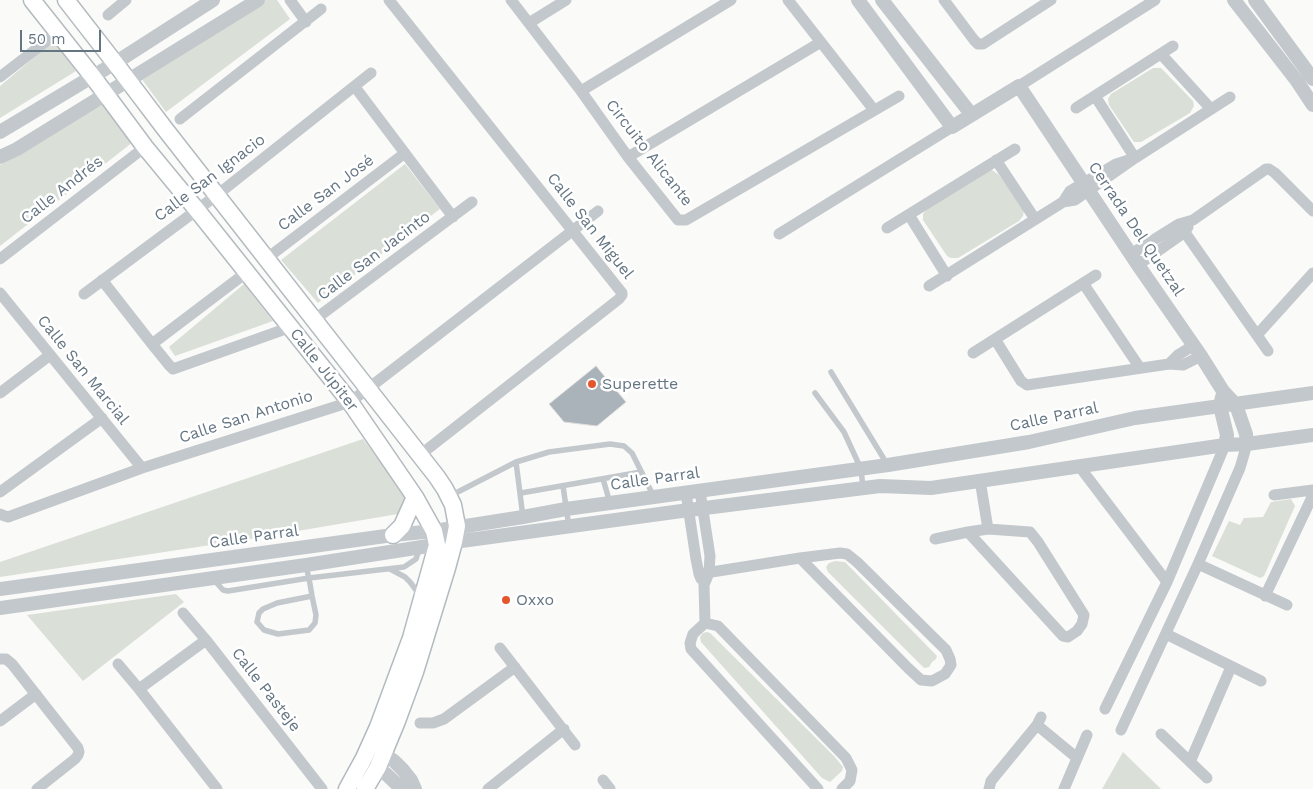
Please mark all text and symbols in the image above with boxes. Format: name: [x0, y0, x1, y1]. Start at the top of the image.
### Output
scale bar: [22, 20, 104, 52]
text: 50 m: [28, 30, 65, 48]
street label: Circuito Alicante: [601, 96, 697, 210]
street label: Calle San Ignacio: [151, 130, 269, 226]
street label: Calle San José: [274, 151, 378, 235]
street label: Calle Andrés: [17, 152, 107, 228]
street label: Cerrada Del Quetzal: [1084, 158, 1188, 300]
street label: Calle San Miguel: [543, 169, 637, 283]
street label: Calle San Jacinto: [314, 207, 434, 305]
street label: Calle San Marcial: [33, 311, 133, 429]
street label: Calle Júpiter: [286, 325, 362, 415]
place label: Superette: [602, 374, 678, 394]
marker: Superette: [586, 378, 598, 390]
street label: Calle San Antonio: [177, 386, 315, 448]
street label: Calle Parral: [1008, 398, 1100, 436]
street label: Calle Parral: [609, 463, 701, 495]
street label: Calle Parral: [208, 521, 300, 553]
place label: Oxxo: [516, 590, 554, 610]
marker: Oxxo: [500, 594, 512, 606]
street label: Calle Pasteje: [227, 644, 305, 736]

